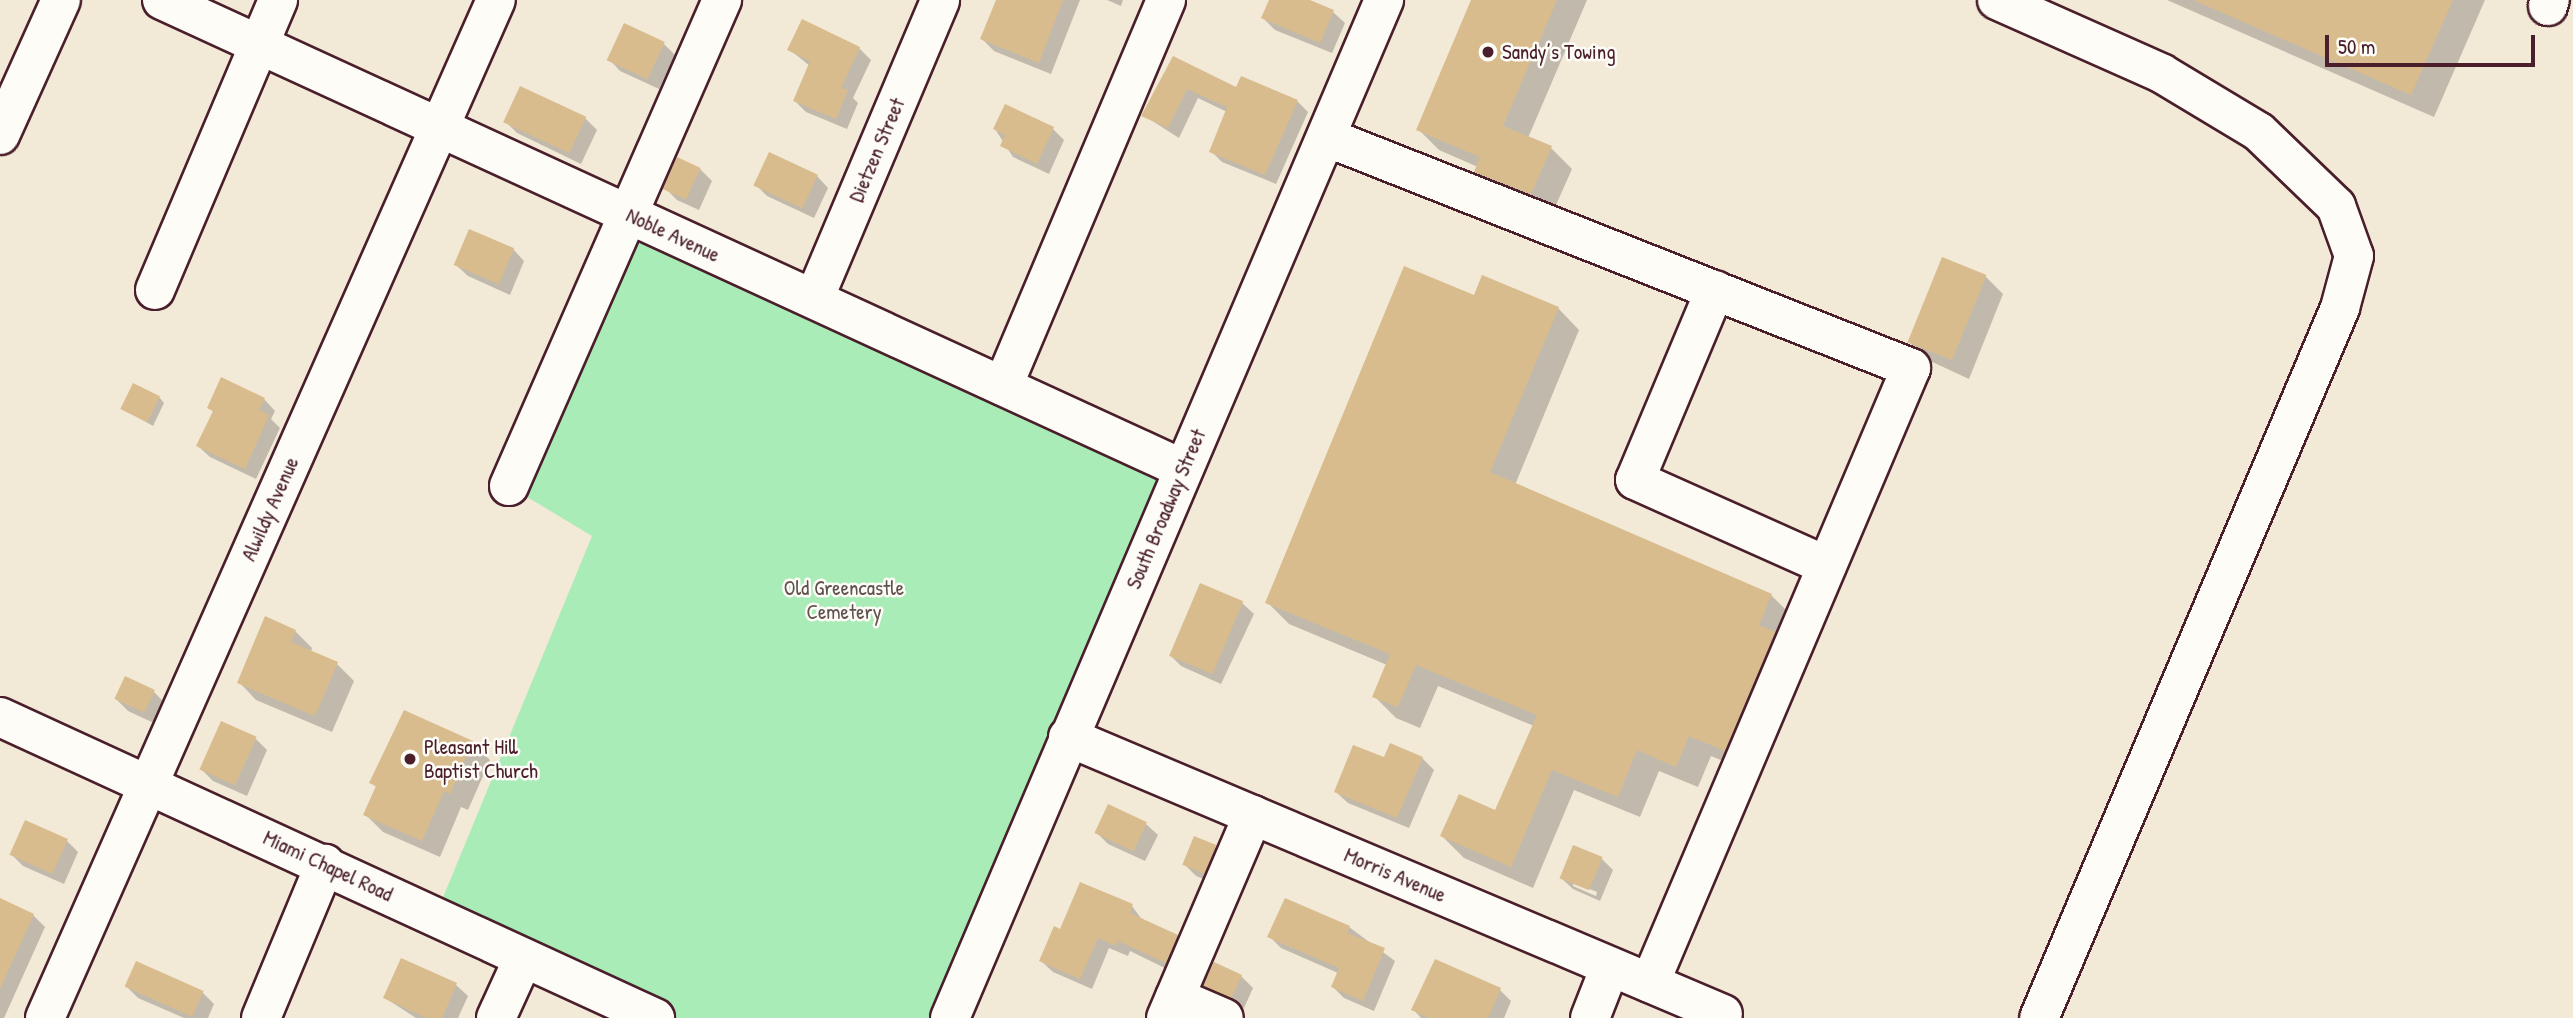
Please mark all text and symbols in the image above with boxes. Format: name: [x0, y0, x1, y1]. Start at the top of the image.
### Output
scale bar: [2328, 21, 2538, 65]
text: 50 m: [2338, 32, 2375, 61]
place label: Sandy’s Towing: [1502, 39, 1616, 65]
marker: Sandy’s Towing: [1480, 44, 1496, 60]
street label: Dietzen Street: [844, 94, 910, 206]
street label: Noble Avenue: [622, 202, 724, 268]
street label: South Broadway Street: [1121, 425, 1211, 593]
street label: Alwildy Avenue: [236, 453, 304, 565]
park label: Old Greencastle Cemetery: [784, 575, 904, 625]
place label: Pleasant Hill Baptist Church: [424, 734, 538, 784]
marker: Pleasant Hill Baptist Church: [402, 751, 418, 767]
street label: Miami Chapel Road: [259, 825, 397, 907]
street label: Morris Avenue: [1340, 842, 1450, 908]

